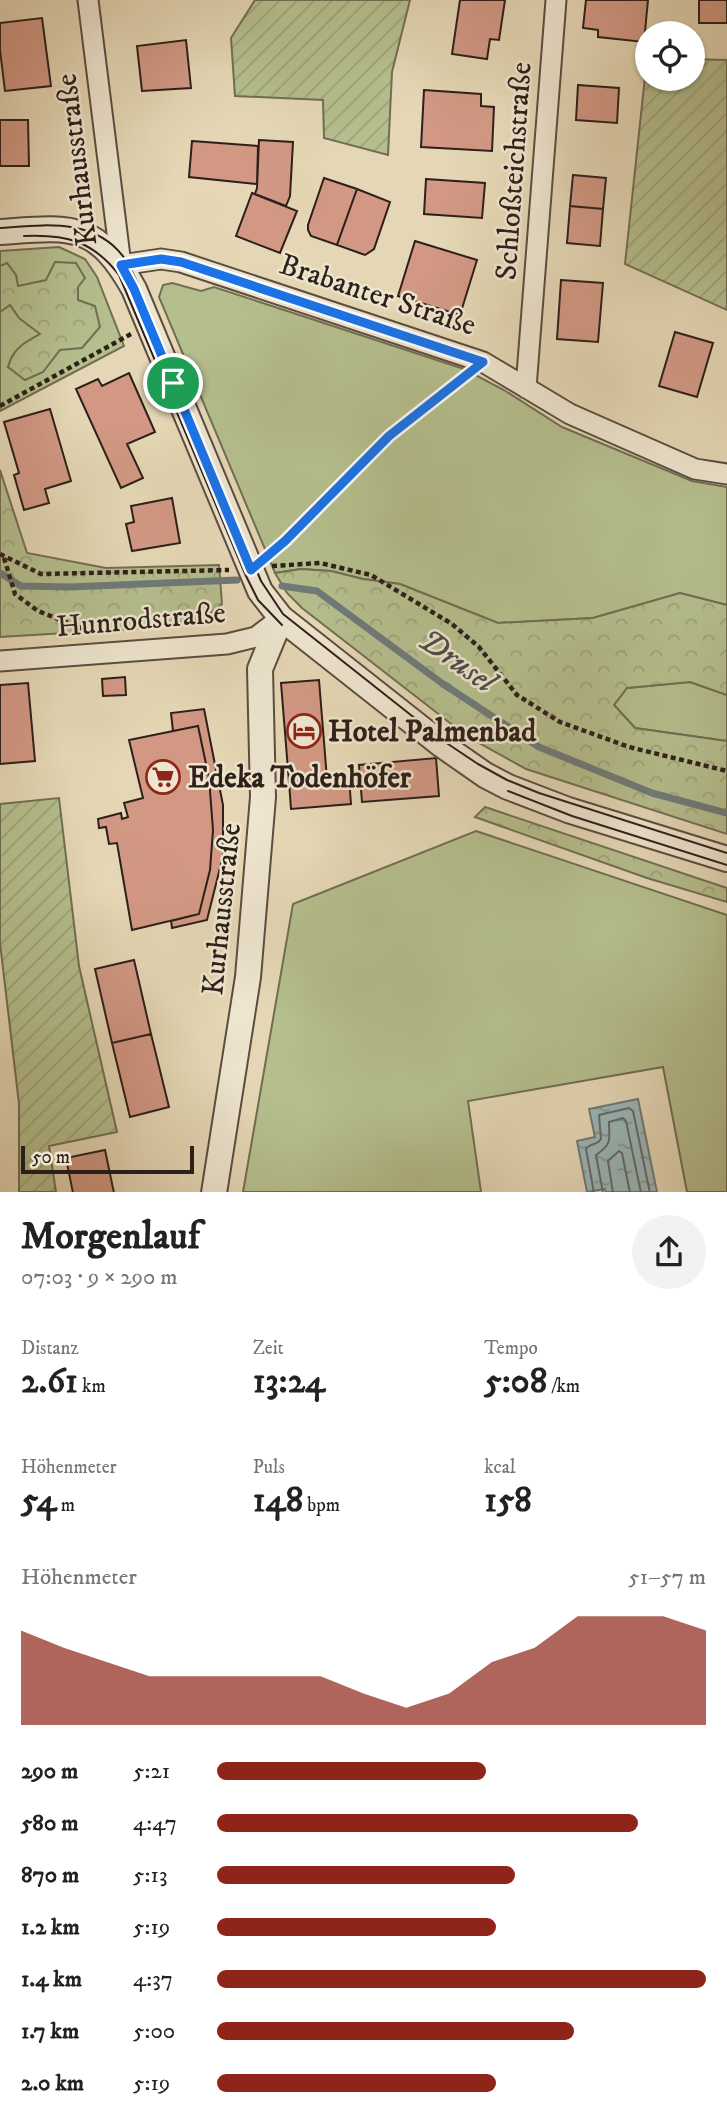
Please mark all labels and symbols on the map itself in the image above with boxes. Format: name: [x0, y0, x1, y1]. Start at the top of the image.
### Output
street label: Schloßteichstraße: [488, 61, 541, 281]
street label: Kurhausstraße: [49, 72, 106, 248]
street label: Brabanter Straße: [275, 246, 480, 345]
pin: [143, 353, 203, 413]
street label: Hunrodstraße: [55, 595, 227, 646]
water label: Drusel: [411, 621, 506, 705]
hotel icon: Hotel Palmenbad: [285, 712, 323, 750]
place label: Hotel Palmenbad: [328, 714, 537, 751]
supermarket icon: Edeka Todenhöfer: [144, 758, 182, 796]
place label: Edeka Todenhöfer: [188, 760, 412, 797]
street label: Kurhausstraße: [195, 821, 250, 997]
scale bar: [21, 1143, 194, 1175]

